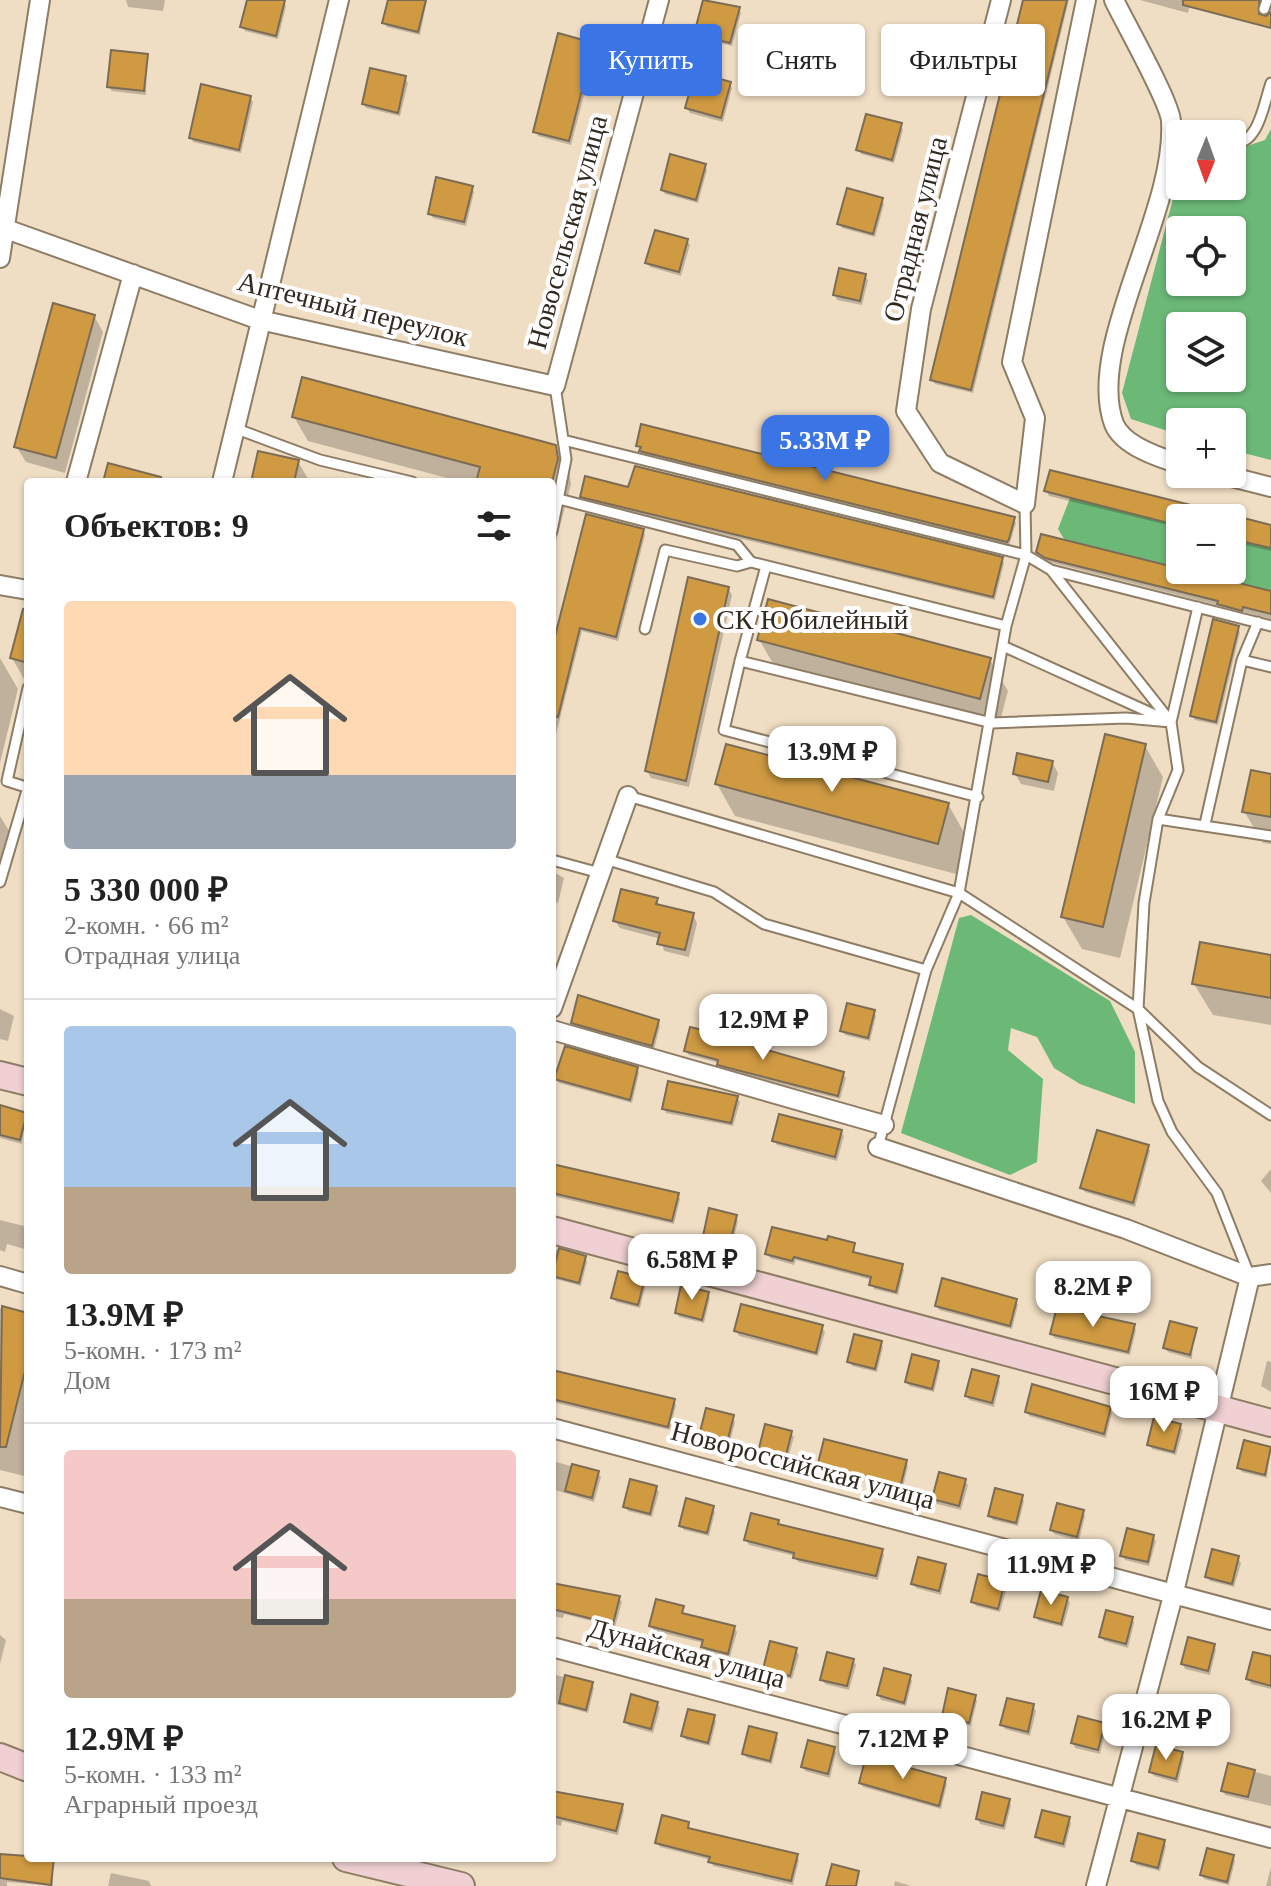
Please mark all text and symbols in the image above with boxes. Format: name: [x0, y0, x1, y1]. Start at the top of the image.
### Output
chip: Купить: [580, 24, 722, 96]
chip: Снять: [738, 24, 865, 96]
chip: Фильтры: [881, 24, 1045, 96]
street label: Новосельская улица: [521, 111, 613, 352]
north arrow: [1166, 120, 1246, 200]
map controls: [1166, 120, 1246, 584]
street label: Отрадная улица: [877, 133, 953, 325]
button: locate: [1166, 216, 1246, 296]
street label: Аптечный переулок: [234, 265, 472, 353]
button: layers: [1166, 312, 1246, 392]
button: +: [1166, 408, 1246, 488]
pin: 5.33M ₽: [751, 415, 899, 483]
text: 5.33M ₽: [779, 426, 871, 455]
icon: filters: [472, 504, 516, 548]
button: −: [1166, 504, 1246, 584]
text: Объектов: 9: [64, 507, 249, 544]
place label: СК Юбилейный: [716, 604, 909, 635]
marker: СК Юбилейный: [691, 610, 709, 628]
icon: home: [218, 653, 362, 797]
pin: 13.9M ₽: [758, 726, 906, 794]
text: 13.9M ₽: [786, 737, 878, 766]
text: 5 330 000 ₽: [64, 871, 228, 908]
text: 2-комн. · 66 m²: [64, 911, 229, 940]
text: Отрадная улица: [64, 941, 240, 970]
pin: 12.9M ₽: [689, 994, 837, 1062]
text: 12.9M ₽: [717, 1005, 809, 1034]
icon: home: [218, 1078, 362, 1222]
pin: 6.58M ₽: [618, 1234, 766, 1302]
text: 6.58M ₽: [646, 1245, 738, 1274]
pin: 8.2M ₽: [1028, 1261, 1158, 1329]
text: 8.2M ₽: [1054, 1272, 1132, 1301]
text: 13.9M ₽: [64, 1296, 184, 1333]
text: 5-комн. · 173 m²: [64, 1336, 242, 1365]
text: Дом: [64, 1366, 111, 1395]
pin: 16M ₽: [1108, 1366, 1220, 1434]
text: 16M ₽: [1128, 1377, 1200, 1406]
street label: Новороссийская улица: [668, 1415, 939, 1515]
icon: home: [218, 1502, 362, 1646]
pin: 11.9M ₽: [977, 1539, 1125, 1607]
text: 11.9M ₽: [1006, 1550, 1096, 1579]
street label: Дунайская улица: [585, 1612, 789, 1694]
pin: 16.2M ₽: [1092, 1694, 1240, 1762]
text: 16.2M ₽: [1120, 1705, 1212, 1734]
pin: 7.12M ₽: [829, 1713, 977, 1781]
text: 12.9M ₽: [64, 1720, 184, 1757]
text: 7.12M ₽: [857, 1724, 949, 1753]
text: 5-комн. · 133 m²: [64, 1760, 242, 1789]
text: Аграрный проезд: [64, 1790, 258, 1819]

